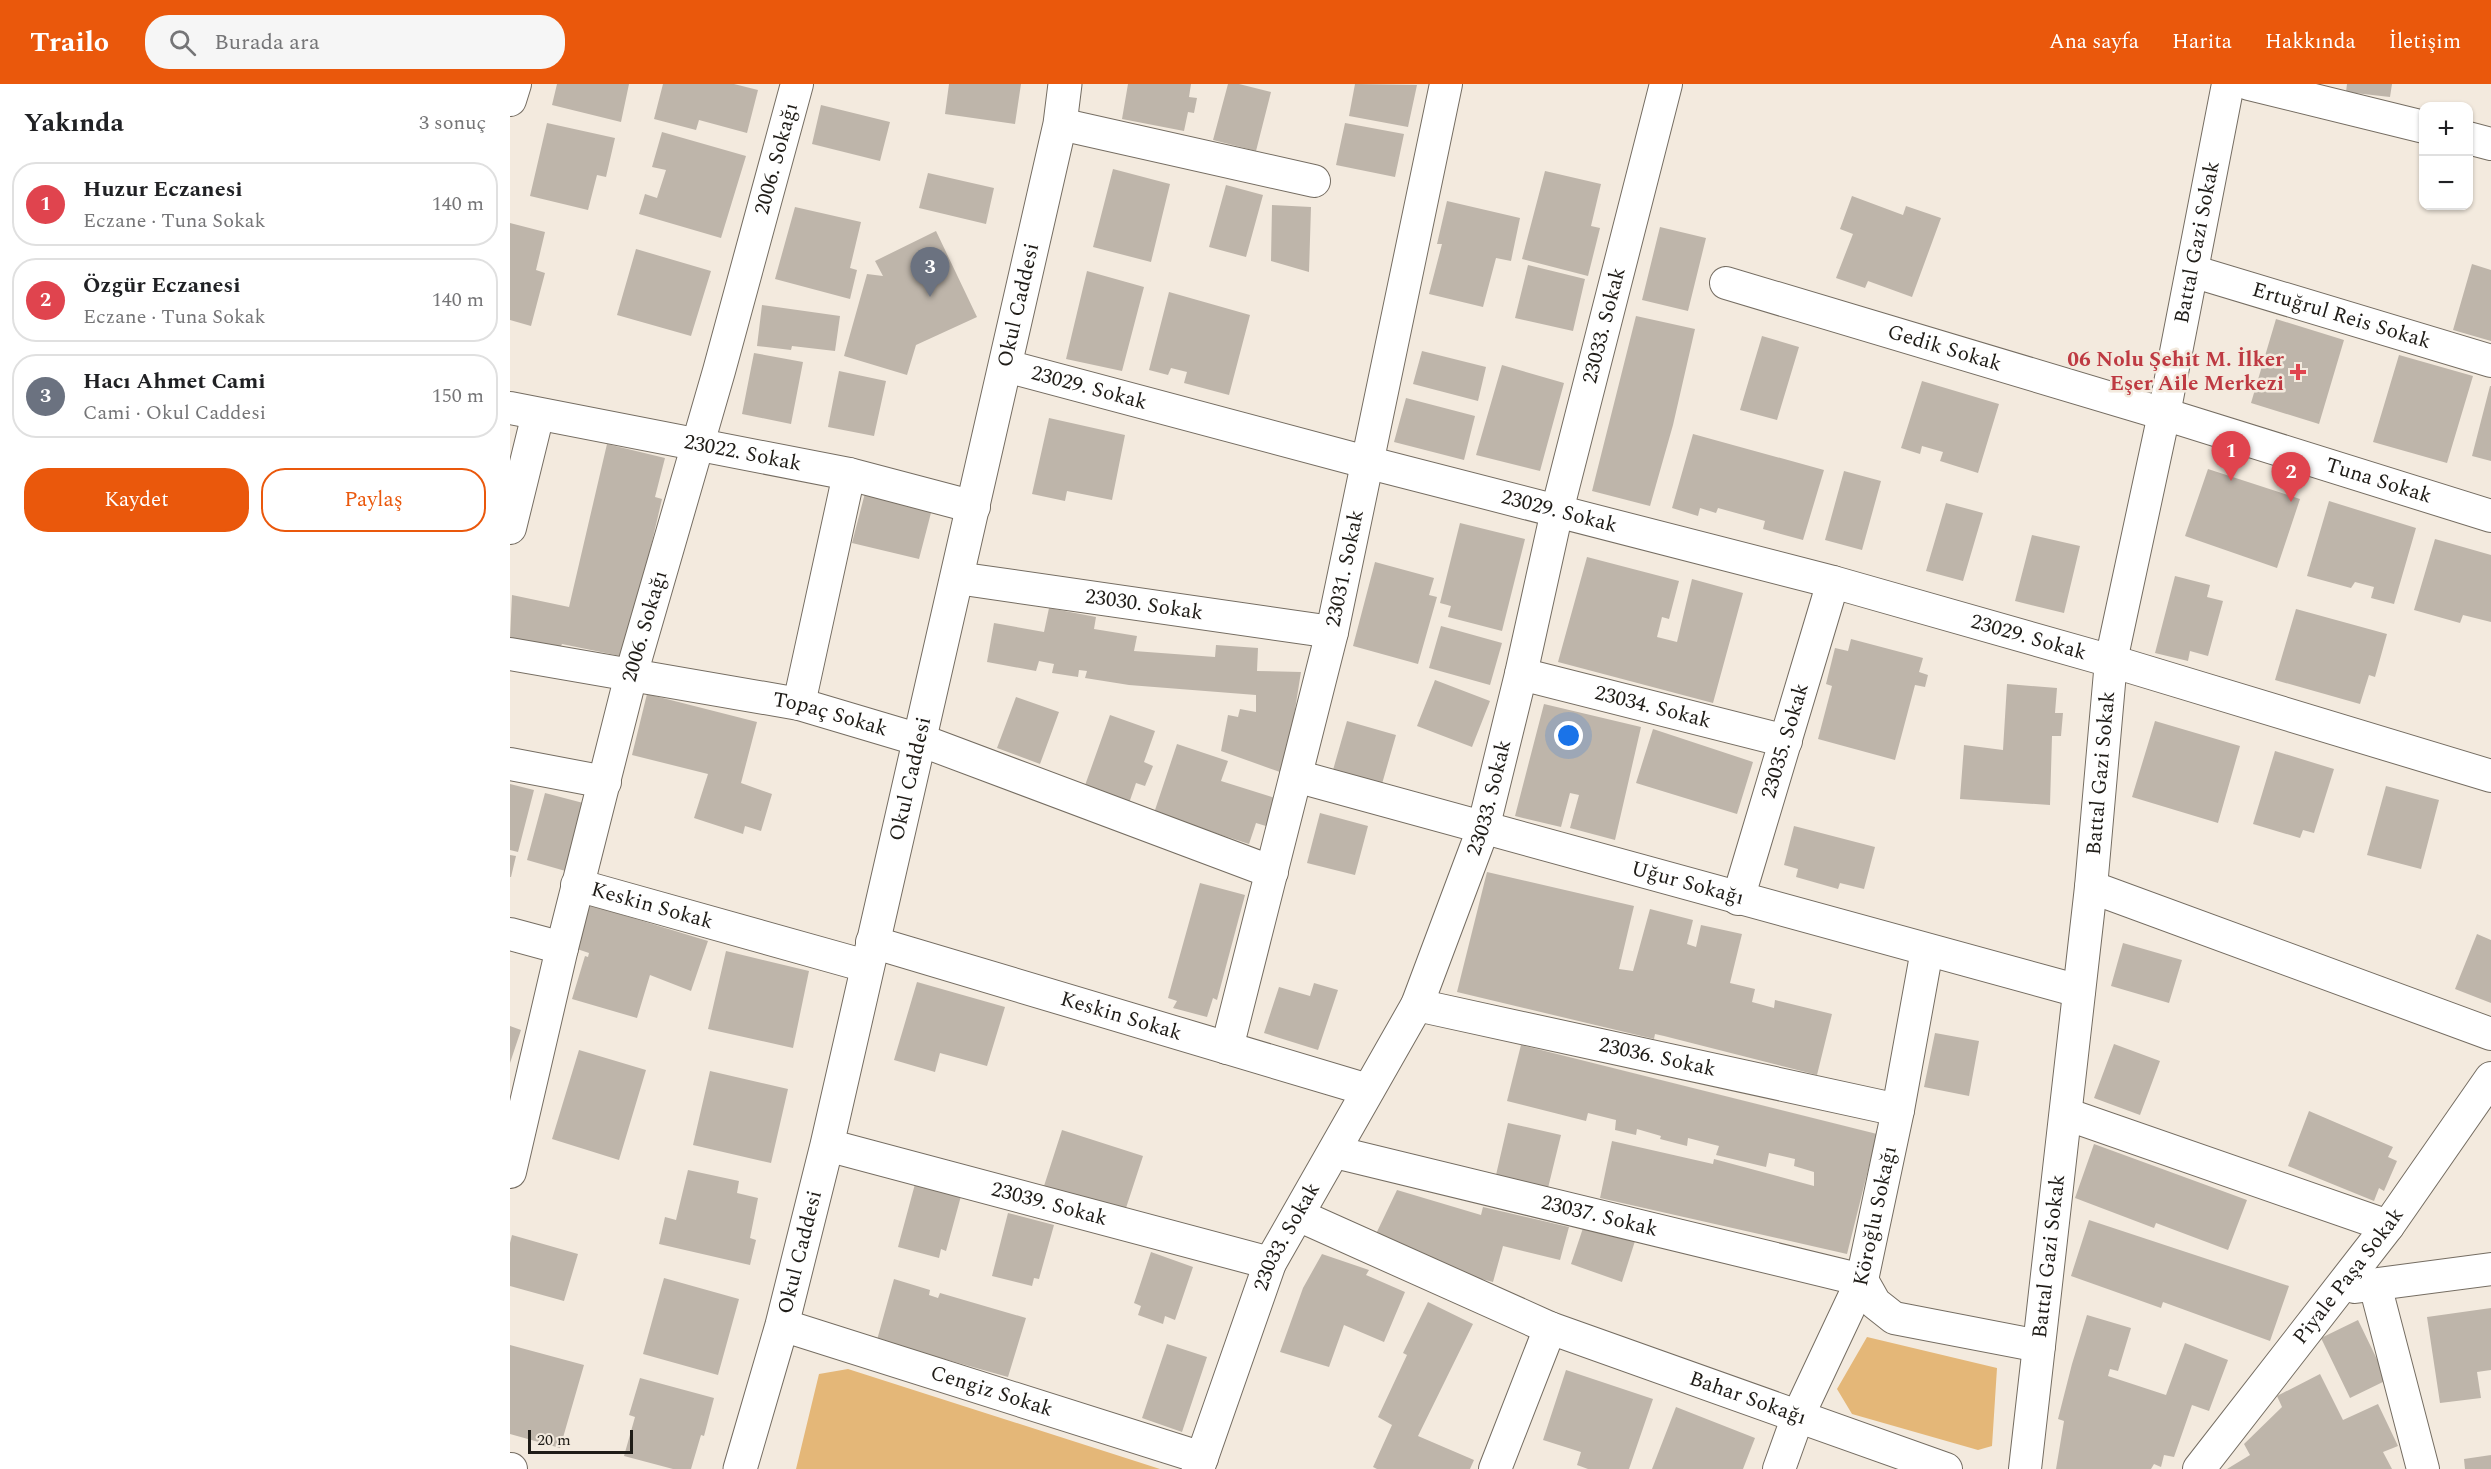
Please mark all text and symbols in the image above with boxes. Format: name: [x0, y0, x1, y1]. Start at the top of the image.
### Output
search box: [145, 15, 565, 69]
text: Trailo: [30, 21, 109, 64]
icon: search: [166, 26, 199, 59]
text: Burada ara: [214, 26, 320, 59]
text: Ana sayfa: [2049, 26, 2139, 58]
text: Harita: [2172, 26, 2232, 58]
text: Hakkında: [2265, 26, 2356, 58]
text: İletişim: [2389, 26, 2461, 58]
street label: 2006. Sokağı: [746, 99, 807, 218]
map controls: [2419, 102, 2473, 210]
button: +: [2419, 102, 2473, 156]
text: Yakında: [24, 103, 124, 143]
text: 3 sonuç: [419, 108, 486, 138]
button: −: [2419, 156, 2473, 210]
street label: Battal Gazi Sokak: [2166, 158, 2229, 326]
text: Huzur Eczanesi: [83, 173, 243, 206]
text: 1: [40, 189, 51, 219]
text: 140 m: [432, 189, 484, 219]
text: Eczane · Tuna Sokak: [83, 206, 266, 236]
street label: Okul Caddesi: [989, 240, 1048, 370]
pin: 3: [910, 248, 950, 297]
street label: 23033. Sokak: [1574, 264, 1635, 387]
text: Özgür Eczanesi: [83, 269, 240, 302]
street label: Ertuğrul Reis Sokak: [2248, 274, 2435, 358]
text: 2: [40, 285, 51, 315]
text: 140 m: [432, 285, 484, 315]
text: Eczane · Tuna Sokak: [83, 302, 266, 332]
street label: Gedik Sokak: [1883, 316, 2006, 381]
place label: 06 Nolu Şehit M. İlker Eşer Aile Merkezi: [2067, 344, 2284, 400]
street label: 23029. Sokak: [1027, 357, 1151, 419]
marker: 06 Nolu Şehit M. İlker Eşer Aile Merkezi: [2289, 363, 2307, 381]
text: Hacı Ahmet Cami: [83, 365, 266, 398]
text: 3: [40, 381, 51, 411]
text: 150 m: [432, 381, 484, 411]
text: Cami · Okul Caddesi: [83, 398, 266, 428]
street label: 23022. Sokak: [681, 426, 804, 480]
pin: 1: [2212, 432, 2250, 481]
street label: Tuna Sokak: [2322, 449, 2436, 513]
pin: 2: [2272, 452, 2310, 502]
button: Kaydet: [24, 468, 249, 532]
button: Paylaş: [261, 468, 486, 532]
street label: 23029. Sokak: [1497, 481, 1621, 542]
street label: 23031. Sokak: [1317, 507, 1373, 630]
street label: 2006. Sokağı: [614, 567, 676, 686]
street label: 23030. Sokak: [1083, 581, 1206, 629]
street label: 23029. Sokak: [1967, 606, 2090, 669]
street label: 23034. Sokak: [1591, 677, 1715, 738]
street label: 23035. Sokak: [1753, 679, 1818, 803]
street label: Topaç Sokak: [770, 684, 892, 746]
street label: Battal Gazi Sokak: [2078, 689, 2124, 857]
street label: Okul Caddesi: [881, 714, 940, 844]
your location: [1554, 721, 1583, 750]
street label: 23033. Sokak: [1458, 736, 1520, 861]
street label: Uğur Sokağı: [1627, 853, 1748, 914]
street label: Keskin Sokak: [587, 874, 717, 938]
street label: Keskin Sokak: [1056, 983, 1186, 1050]
street label: 23036. Sokak: [1596, 1029, 1719, 1086]
street label: Köroğlu Sokağı: [1845, 1143, 1906, 1289]
street label: Battal Gazi Sokak: [2024, 1172, 2074, 1340]
street label: 23039. Sokak: [988, 1173, 1111, 1235]
street label: 23033. Sokak: [1245, 1176, 1329, 1295]
street label: Okul Caddesi: [769, 1187, 831, 1318]
street label: 23037. Sokak: [1538, 1187, 1661, 1246]
street label: Piyale Paşa Sokak: [2285, 1201, 2412, 1352]
street label: Cengiz Sokak: [926, 1357, 1057, 1426]
street label: Bahar Sokağı: [1685, 1363, 1811, 1434]
scale bar: [528, 1427, 633, 1454]
text: 20 m: [537, 1428, 571, 1452]

